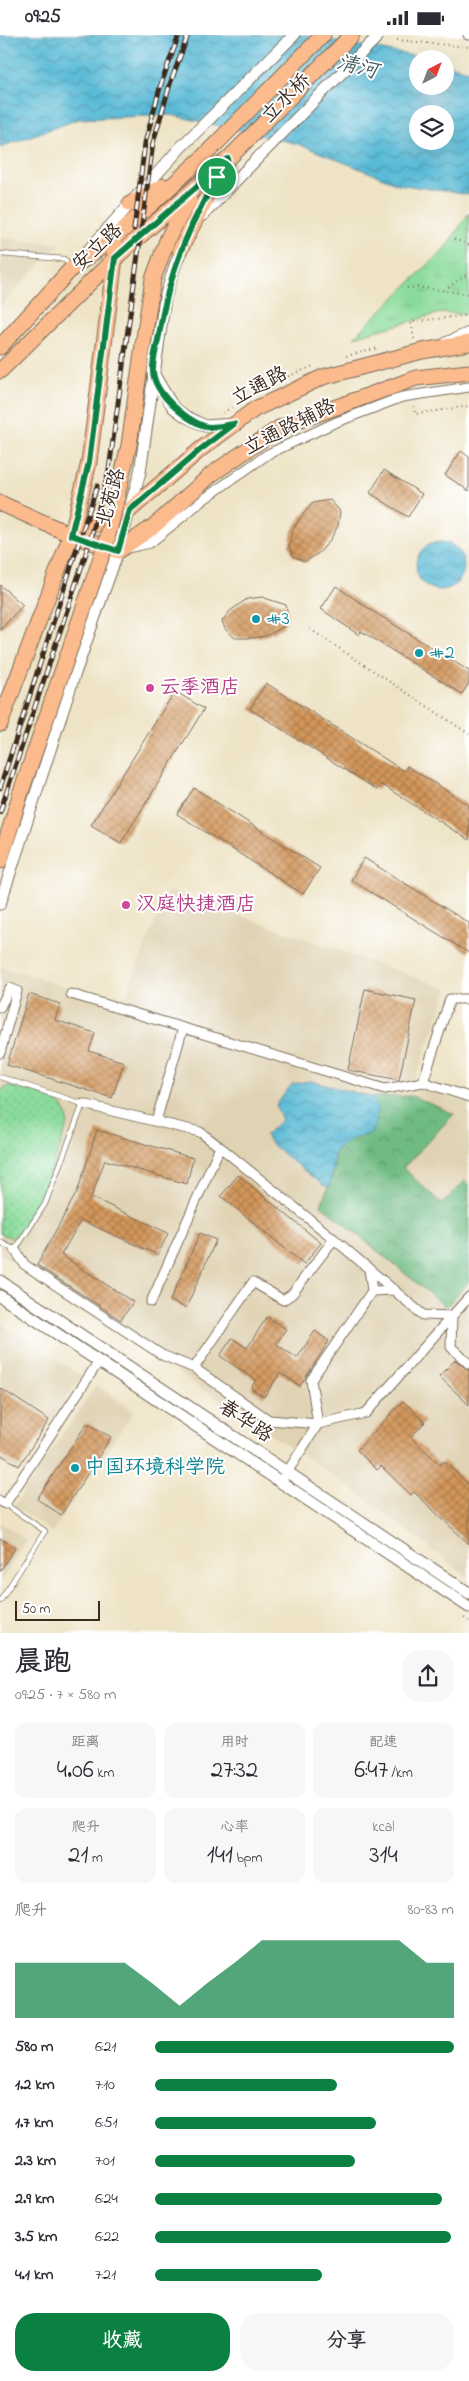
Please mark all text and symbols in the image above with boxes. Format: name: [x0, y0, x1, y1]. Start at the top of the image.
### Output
text: 09:25: [25, 4, 61, 31]
water label: 清河: [333, 48, 384, 88]
north arrow: [409, 50, 454, 95]
map controls: [409, 50, 454, 150]
street label: 立水桥: [256, 68, 318, 130]
button: layers: [409, 105, 454, 150]
pin: [196, 156, 238, 198]
icon: arrive: [203, 163, 231, 191]
street label: 安立路: [66, 216, 131, 279]
street label: 立通路: [227, 360, 294, 414]
street label: 立通路辅路: [239, 392, 342, 464]
street label: 北苑路: [90, 464, 134, 531]
place label: #3: [266, 605, 290, 634]
marker: #3: [250, 613, 262, 625]
place label: #2: [429, 639, 454, 668]
marker: #2: [413, 647, 425, 659]
place label: 云季酒店: [160, 674, 240, 703]
marker: 云季酒店: [144, 682, 156, 694]
place label: 汉庭快捷酒店: [136, 891, 256, 920]
marker: 汉庭快捷酒店: [120, 899, 132, 911]
street label: 春华路: [212, 1393, 279, 1451]
place label: 中国环境科学院: [85, 1454, 225, 1483]
marker: 中国环境科学院: [69, 1462, 81, 1474]
scale bar: [15, 1599, 100, 1622]
text: 50 m: [22, 1599, 50, 1620]
text: 晨跑: [15, 1643, 71, 1684]
button: share: [402, 1650, 454, 1702]
text: 09:25 · 7 × 580 m: [15, 1683, 117, 1707]
text: 距离: [72, 1732, 100, 1753]
text: 用时: [221, 1732, 249, 1753]
text: 配速: [370, 1732, 398, 1753]
text: 4.06: [57, 1753, 94, 1789]
text: 27:32: [211, 1753, 258, 1789]
text: 6:47: [354, 1753, 388, 1789]
text: km: [94, 1763, 114, 1784]
text: /km: [388, 1763, 413, 1784]
text: 爬升: [72, 1817, 100, 1838]
text: 心率: [221, 1817, 249, 1838]
text: kcal: [372, 1817, 395, 1838]
text: 21: [68, 1838, 89, 1874]
text: 141: [207, 1838, 233, 1874]
text: 314: [369, 1838, 398, 1874]
text: m: [89, 1848, 103, 1869]
text: bpm: [233, 1848, 262, 1869]
text: 80–83 m: [407, 1898, 454, 1922]
text: 爬升: [15, 1899, 47, 1923]
text: 580 m: [15, 2035, 53, 2059]
text: 6:21: [95, 2035, 116, 2059]
text: 1.2 km: [15, 2073, 55, 2097]
text: 7:10: [95, 2073, 115, 2097]
text: 1.7 km: [15, 2111, 53, 2135]
text: 6:51: [95, 2111, 118, 2135]
text: 2.3 km: [15, 2149, 56, 2173]
text: 7:01: [95, 2149, 115, 2173]
text: 2.9 km: [15, 2187, 54, 2211]
text: 6:24: [95, 2187, 118, 2211]
text: 3.5 km: [15, 2225, 57, 2249]
text: 6:22: [95, 2225, 119, 2249]
text: 4.1 km: [15, 2263, 53, 2287]
text: 7:21: [95, 2263, 116, 2287]
button: 收藏: [15, 2313, 230, 2371]
button: 分享: [240, 2313, 454, 2371]

